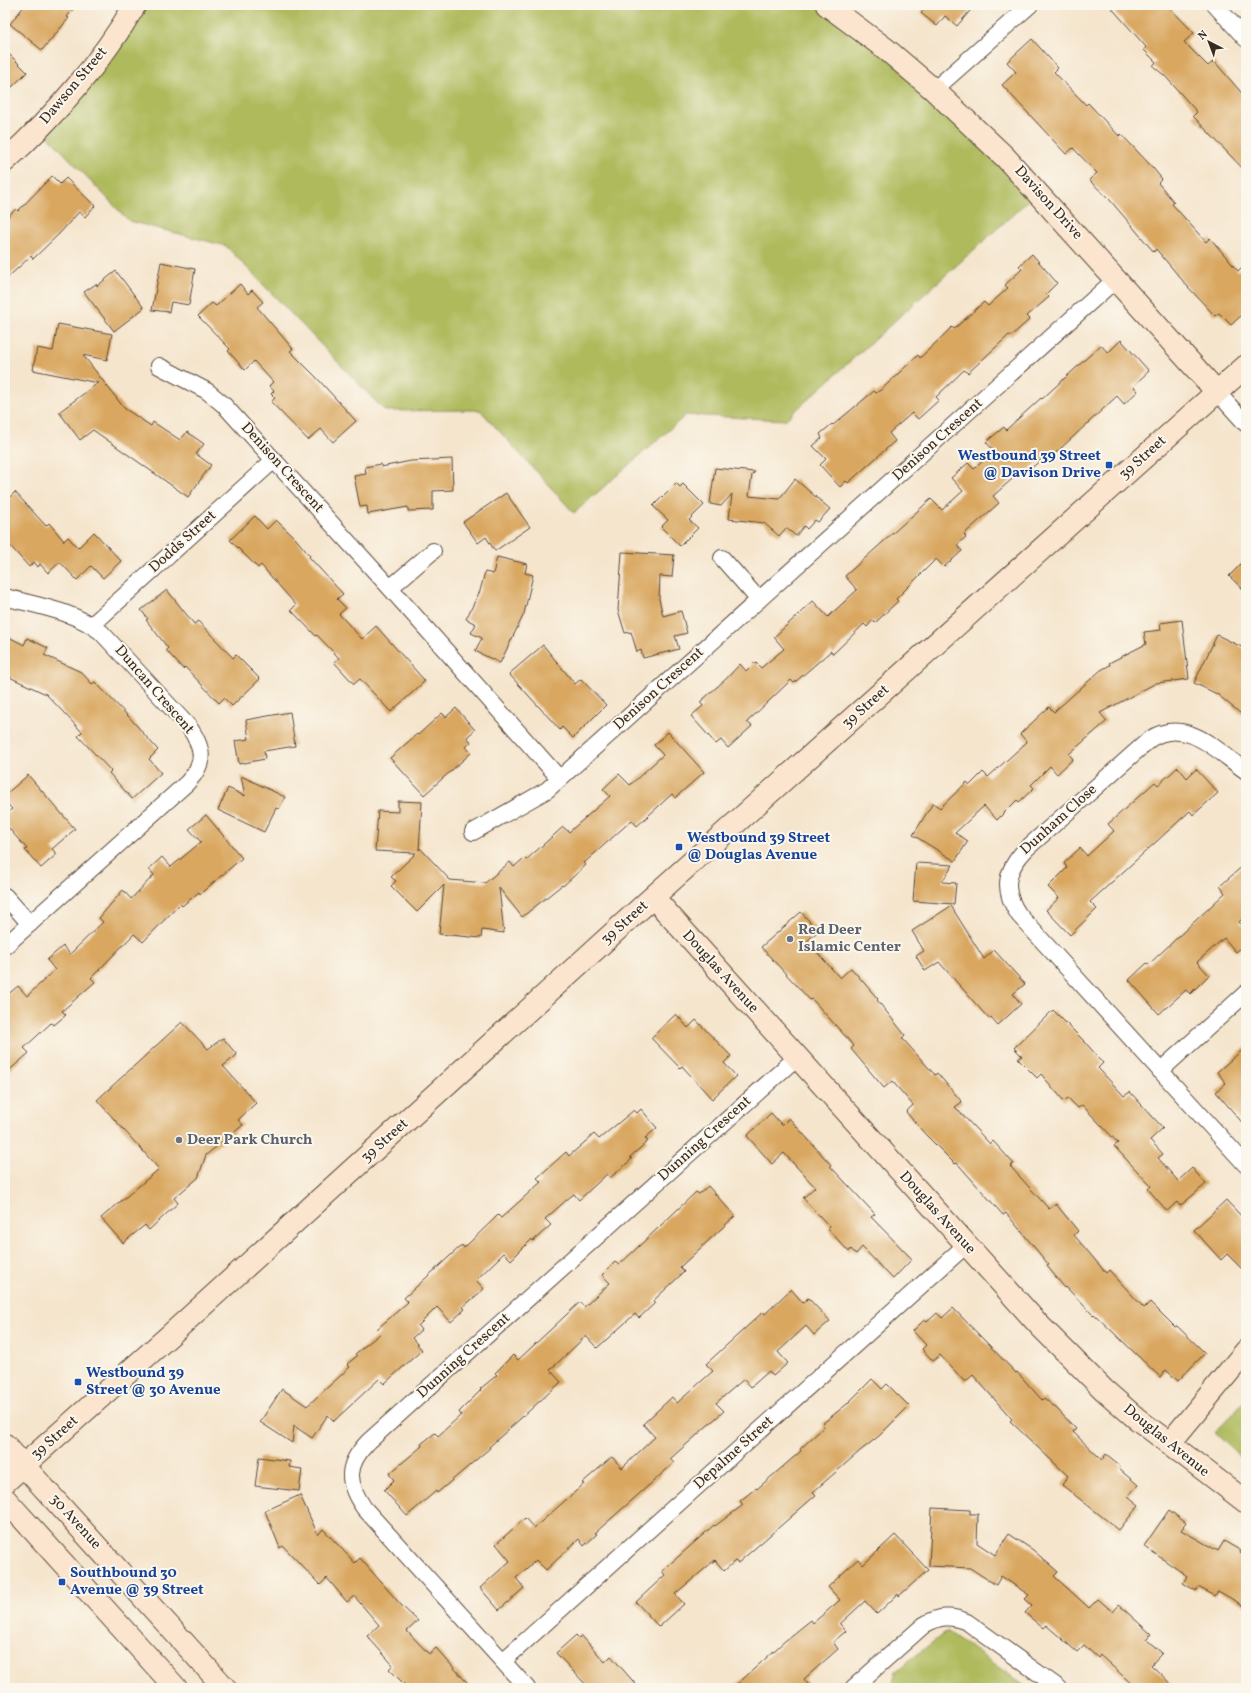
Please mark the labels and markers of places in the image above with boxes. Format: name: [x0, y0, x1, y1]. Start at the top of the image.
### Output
place label: Westbound 39 Street @ Davison Drive: [958, 446, 1101, 484]
marker: Westbound 39 Street @ Davison Drive: [1104, 460, 1114, 470]
place label: Westbound 39 Street @ Douglas Avenue: [687, 828, 831, 866]
marker: Westbound 39 Street @ Douglas Avenue: [674, 842, 684, 852]
place label: Red Deer Islamic Center: [798, 920, 901, 958]
marker: Red Deer Islamic Center: [785, 934, 795, 944]
place label: Deer Park Church: [187, 1130, 313, 1151]
marker: Deer Park Church: [174, 1135, 184, 1145]
place label: Westbound 39 Street @ 30 Avenue: [86, 1363, 221, 1401]
marker: Westbound 39 Street @ 30 Avenue: [73, 1377, 83, 1387]
place label: Southbound 30 Avenue @ 39 Street: [70, 1563, 204, 1601]
marker: Southbound 30 Avenue @ 39 Street: [57, 1577, 67, 1587]

